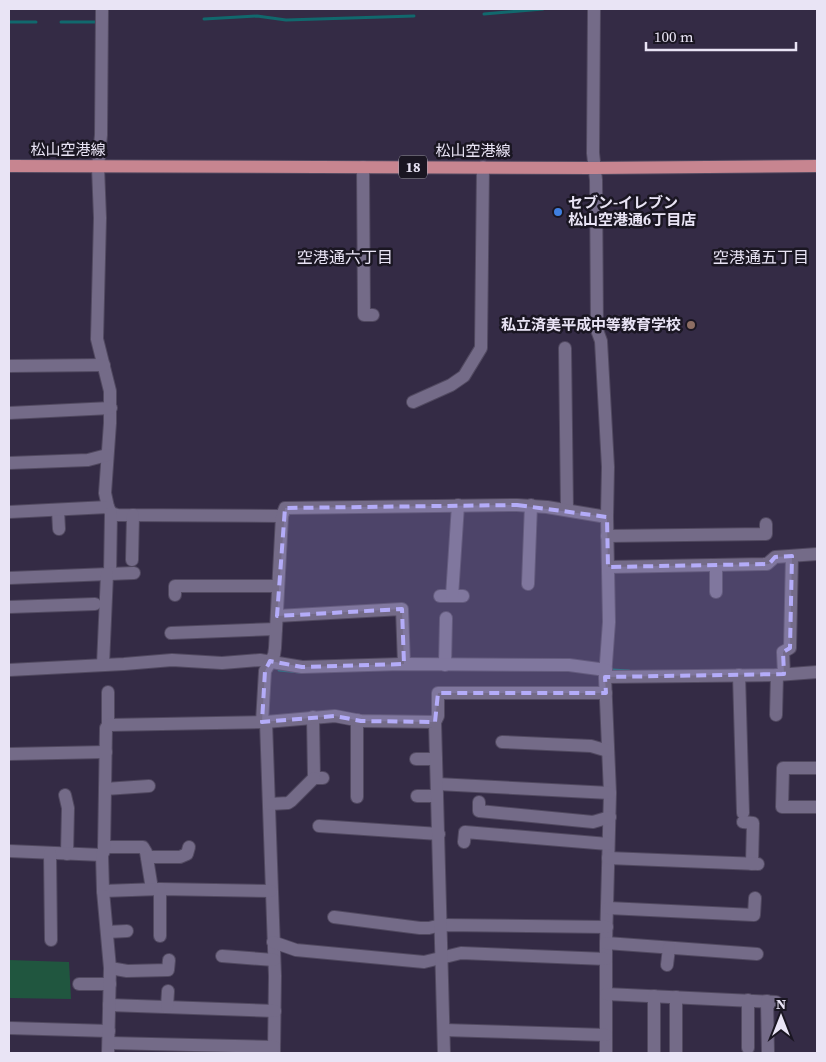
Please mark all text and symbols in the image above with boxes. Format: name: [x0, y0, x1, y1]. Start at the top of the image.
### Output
scale bar: [646, 20, 796, 52]
text: 100 m: [654, 26, 694, 47]
street label: 松山空港線: [30, 139, 106, 160]
street label: 松山空港線: [435, 140, 511, 161]
road number: 18: [399, 156, 427, 178]
place label: セブン-イレブン 松山空港通6丁目店: [568, 192, 696, 230]
marker: セブン-イレブン 松山空港通6丁目店: [552, 206, 564, 218]
district label: 空港通六丁目: [297, 246, 393, 268]
district label: 空港通五丁目: [713, 246, 809, 268]
place label: 私立済美平成中等教育学校: [501, 314, 681, 335]
marker: 私立済美平成中等教育学校: [685, 319, 697, 331]
north arrow: [756, 992, 806, 1042]
text: N: [776, 994, 786, 1014]

